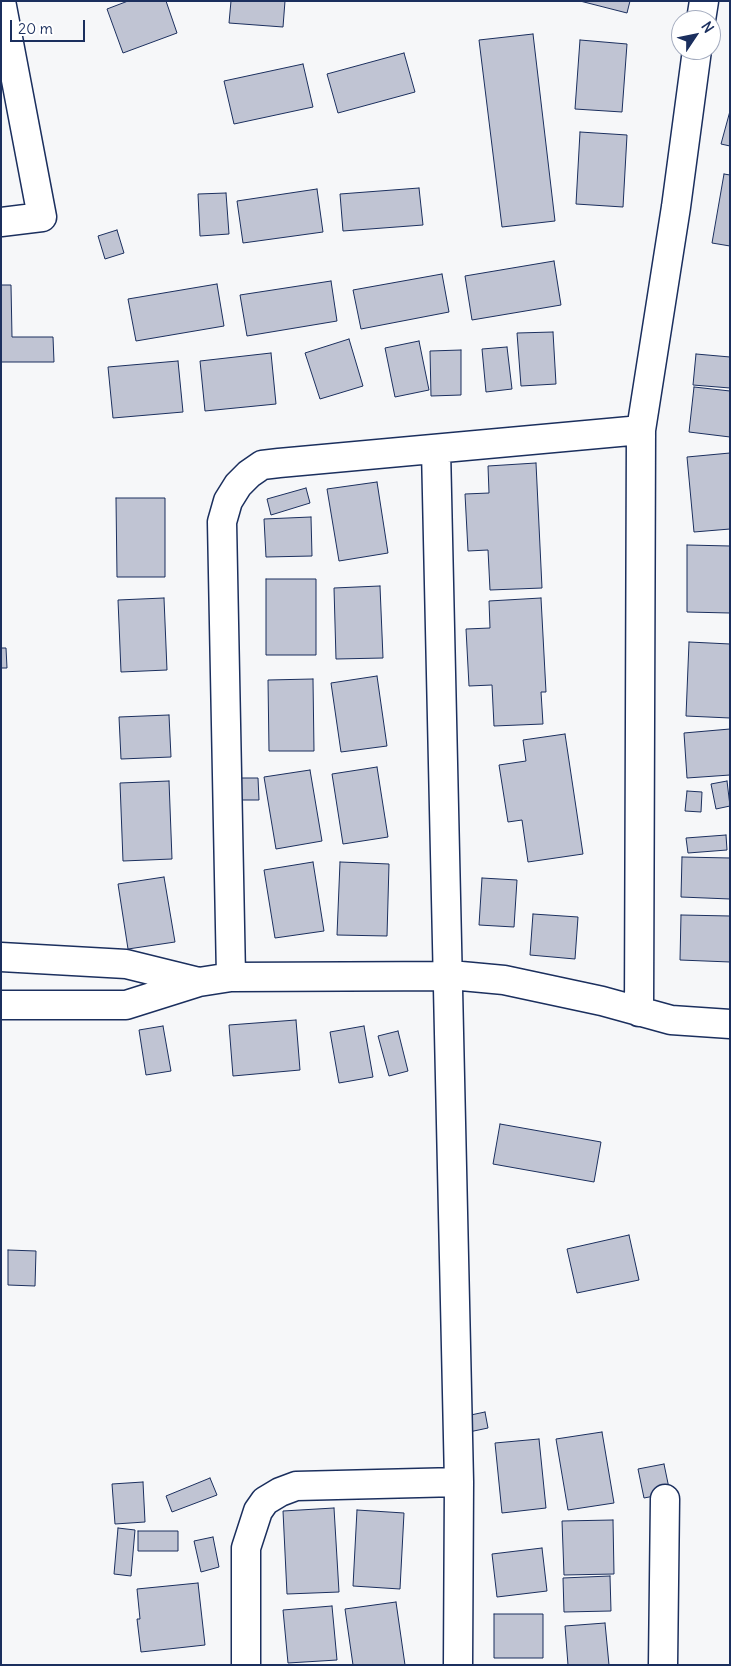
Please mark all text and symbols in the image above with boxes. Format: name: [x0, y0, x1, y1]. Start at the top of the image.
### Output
scale bar: [12, 10, 88, 42]
north arrow: [671, 10, 721, 60]
text: N: [697, 18, 718, 36]
text: 20 m: [18, 19, 53, 38]

